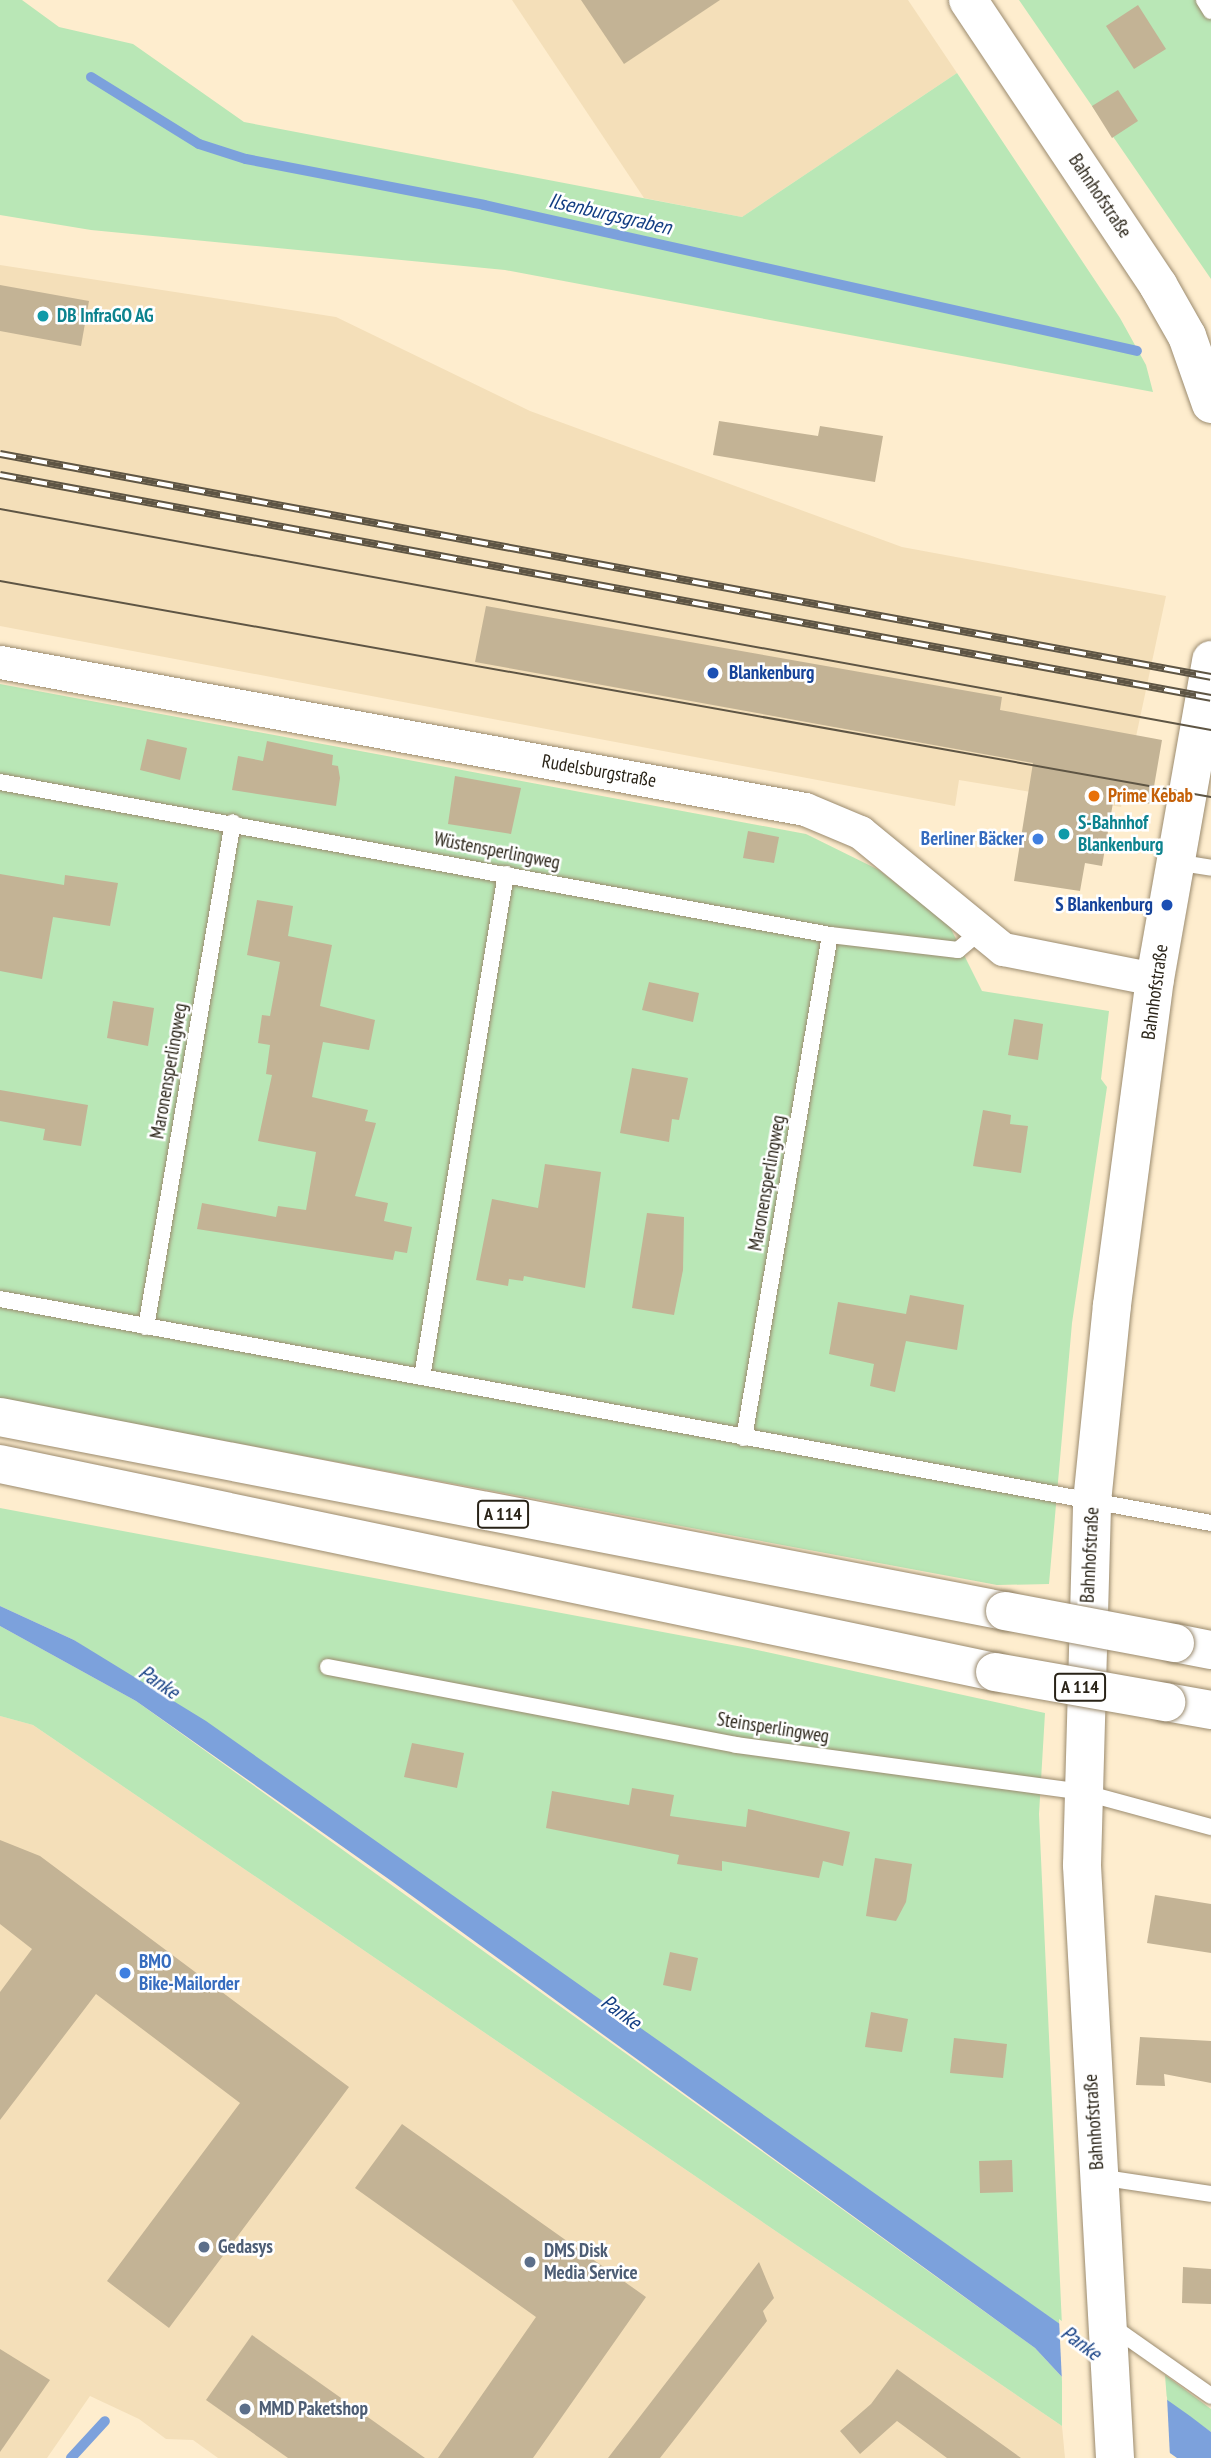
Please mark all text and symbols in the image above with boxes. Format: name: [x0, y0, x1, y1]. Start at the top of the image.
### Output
street label: Bahnhofstraße: [1064, 150, 1136, 242]
water label: Ilsenburgsgraben: [546, 188, 674, 240]
place label: DB InfraGO AG: [57, 305, 154, 327]
marker: DB InfraGO AG: [35, 308, 51, 324]
place label: Blankenburg: [729, 662, 814, 684]
marker: Blankenburg: [703, 663, 723, 683]
street label: Rudelsburgstraße: [540, 750, 658, 792]
place label: Prime Kebab: [1108, 785, 1193, 807]
marker: Prime Kebab: [1086, 788, 1102, 804]
place label: S-Bahnhof Blankenburg: [1078, 812, 1163, 856]
marker: S-Bahnhof Blankenburg: [1056, 826, 1072, 842]
street label: Wüstensperlingweg: [432, 828, 562, 874]
place label: Berliner Bäcker: [921, 828, 1024, 850]
marker: Berliner Bäcker: [1030, 831, 1046, 847]
place label: S Blankenburg: [1055, 894, 1153, 916]
marker: S Blankenburg: [1159, 897, 1175, 913]
street label: Bahnhofstraße: [1137, 943, 1173, 1041]
street label: Maronensperlingweg: [146, 1001, 192, 1141]
street label: Maronensperlingweg: [744, 1113, 790, 1253]
road number: A 114: [475, 1499, 531, 1528]
street label: Bahnhofstraße: [1076, 1506, 1104, 1604]
water label: Panke: [134, 1659, 184, 1705]
road number: A 114: [1052, 1672, 1108, 1702]
street label: Steinsperlingweg: [715, 1708, 831, 1748]
place label: BMO Bike-Mailorder: [139, 1951, 240, 1995]
marker: BMO Bike-Mailorder: [117, 1965, 133, 1981]
water label: Panke: [596, 1989, 646, 2035]
street label: Bahnhofstraße: [1079, 2073, 1109, 2171]
place label: Gedasys: [218, 2236, 273, 2258]
marker: Gedasys: [196, 2239, 212, 2255]
place label: DMS Disk Media Service: [544, 2240, 638, 2284]
marker: DMS Disk Media Service: [522, 2254, 538, 2270]
water label: Panke: [1056, 2320, 1106, 2366]
place label: MMD Paketshop: [259, 2398, 368, 2420]
marker: MMD Paketshop: [237, 2401, 253, 2417]

